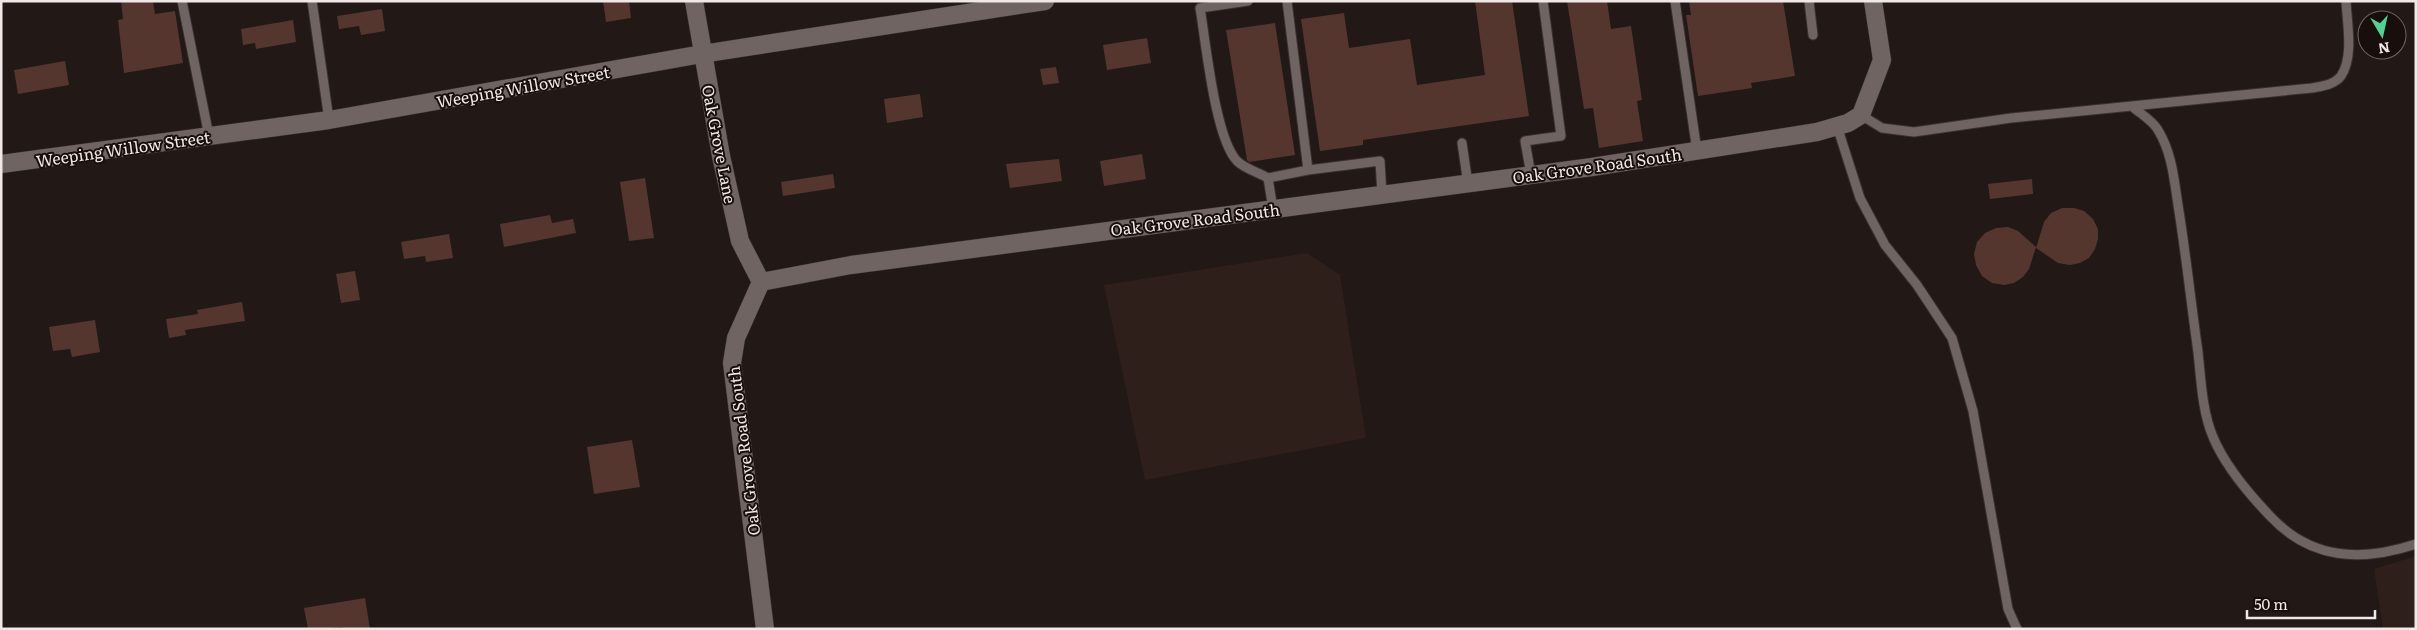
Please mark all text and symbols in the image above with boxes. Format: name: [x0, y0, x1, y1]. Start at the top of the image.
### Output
north arrow: [2357, 10, 2407, 60]
text: N: [2377, 38, 2392, 60]
street label: Weeping Willow Street: [435, 59, 612, 113]
street label: Oak Grove Lane: [697, 83, 743, 205]
street label: Weeping Willow Street: [34, 124, 212, 172]
street label: Oak Grove Road South: [1511, 141, 1683, 189]
street label: Oak Grove Road South: [1109, 197, 1281, 241]
street label: Oak Grove Road South: [721, 365, 765, 537]
scale bar: [2247, 588, 2374, 620]
text: 50 m: [2254, 592, 2288, 615]

